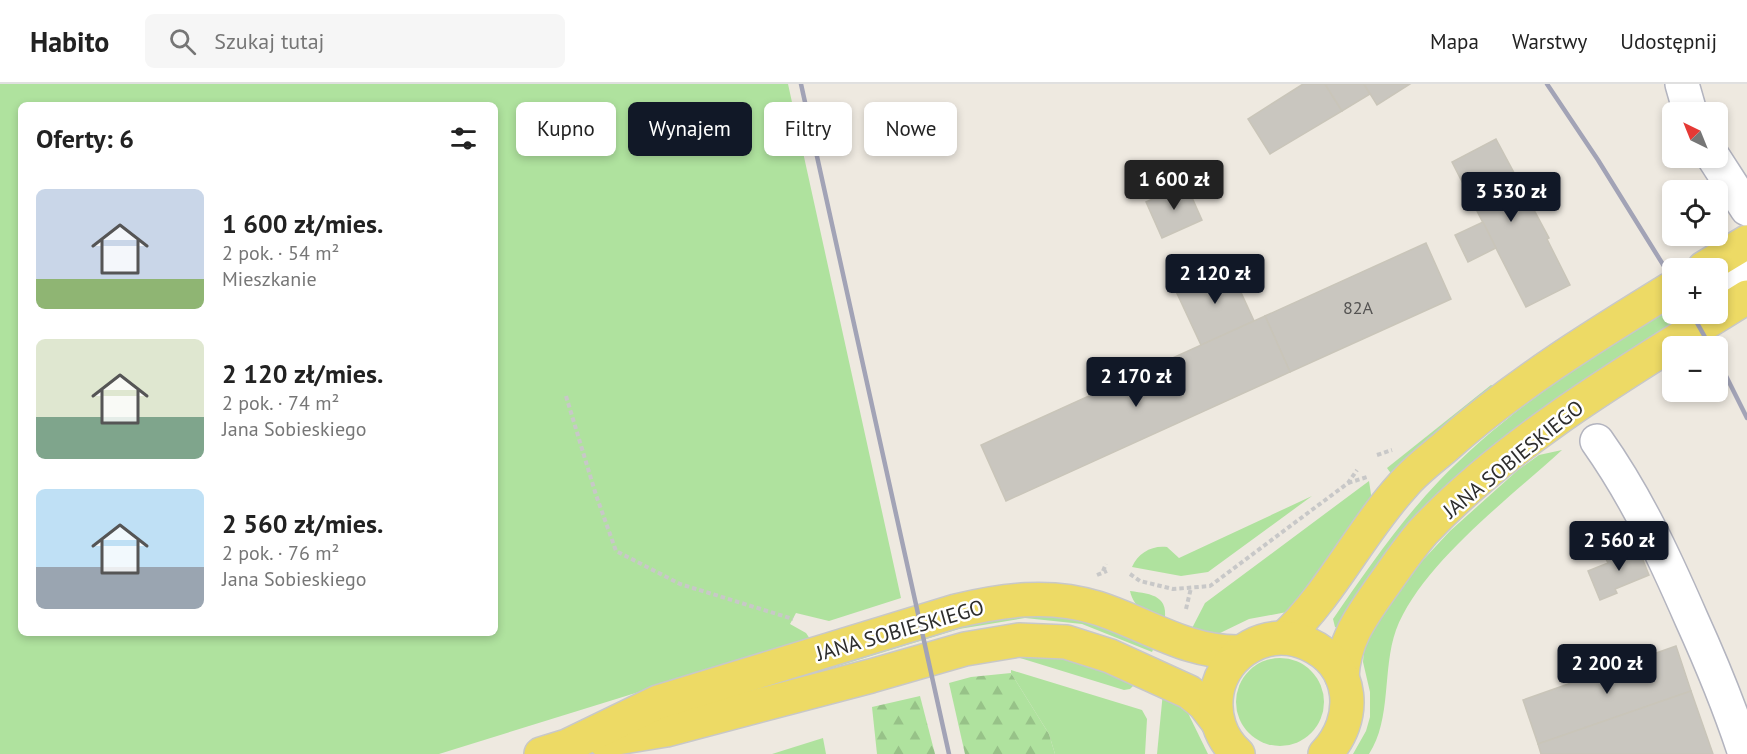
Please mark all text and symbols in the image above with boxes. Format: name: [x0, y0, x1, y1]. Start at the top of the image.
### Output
search box: [145, 14, 565, 68]
text: Habito: [30, 23, 109, 60]
icon: search: [166, 25, 199, 58]
text: Szukaj tutaj: [214, 27, 324, 55]
text: Mapa: [1430, 28, 1479, 55]
text: Warstwy: [1512, 28, 1587, 55]
text: Udostępnij: [1620, 28, 1717, 55]
chip: Kupno: [516, 102, 616, 156]
chip: Wynajem: [628, 102, 752, 156]
chip: Filtry: [764, 102, 852, 156]
chip: Nowe: [864, 102, 957, 156]
north arrow: [1662, 102, 1728, 168]
map controls: [1662, 102, 1728, 402]
text: Oferty: 6: [36, 122, 134, 155]
icon: filters: [447, 122, 480, 155]
pin: 1 600 zł: [1112, 160, 1236, 211]
text: 1 600 zł: [1138, 166, 1210, 192]
pin: 3 530 zł: [1449, 172, 1573, 223]
text: 3 530 zł: [1475, 178, 1547, 204]
button: locate: [1662, 180, 1728, 246]
text: 1 600 zł/mies.: [222, 207, 383, 240]
icon: home: [84, 213, 156, 285]
text: 2 pok. · 54 m²: [222, 240, 339, 266]
pin: 2 120 zł: [1153, 254, 1277, 305]
button: +: [1662, 258, 1728, 324]
text: 2 120 zł: [1179, 260, 1251, 286]
text: Mieszkanie: [222, 266, 317, 292]
house number: 82A: [1343, 296, 1374, 319]
button: −: [1662, 336, 1728, 402]
text: 2 120 zł/mies.: [222, 357, 383, 390]
pin: 2 170 zł: [1074, 357, 1198, 408]
icon: home: [84, 363, 156, 435]
text: 2 170 zł: [1100, 363, 1172, 389]
text: 2 pok. · 74 m²: [222, 390, 339, 416]
street label: JANA SOBIESKIEGO: [1436, 394, 1589, 525]
text: Jana Sobieskiego: [222, 416, 366, 442]
text: 2 560 zł/mies.: [222, 507, 383, 540]
icon: home: [84, 513, 156, 585]
pin: 2 560 zł: [1557, 521, 1681, 572]
text: 2 560 zł: [1583, 527, 1655, 553]
text: 2 pok. · 76 m²: [222, 540, 339, 566]
text: Jana Sobieskiego: [222, 566, 366, 592]
street label: JANA SOBIESKIEGO: [812, 593, 987, 667]
pin: 2 200 zł: [1545, 644, 1669, 695]
text: 2 200 zł: [1571, 650, 1643, 676]

